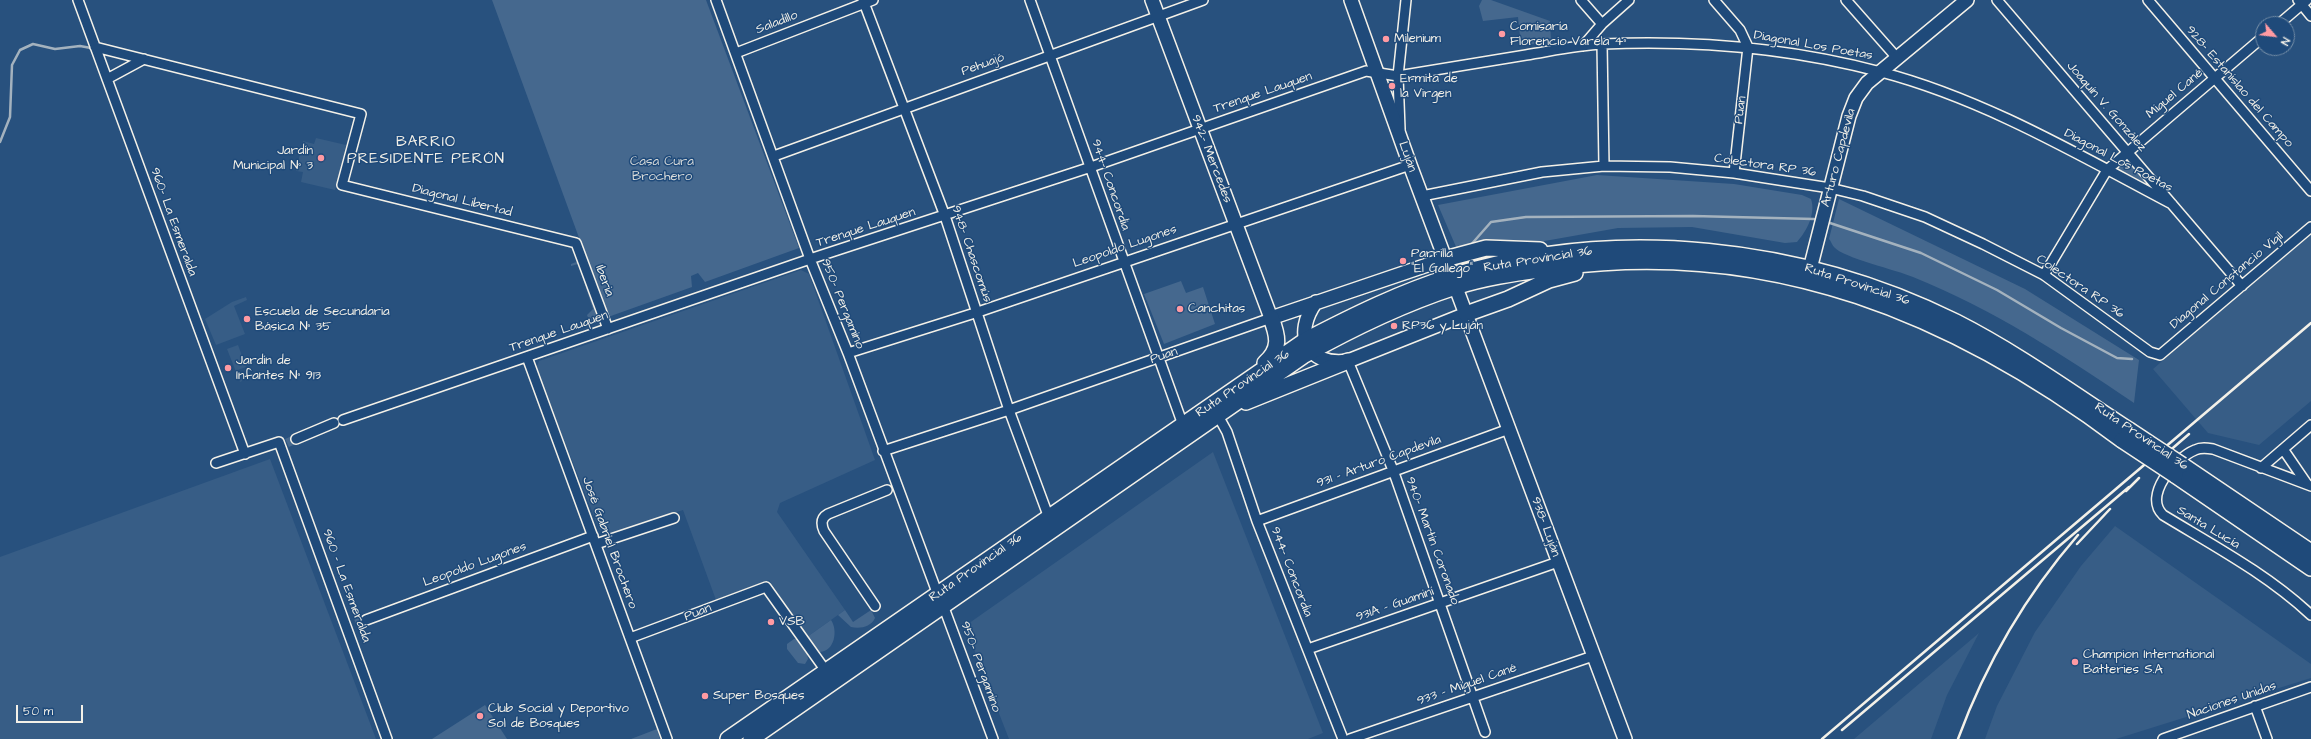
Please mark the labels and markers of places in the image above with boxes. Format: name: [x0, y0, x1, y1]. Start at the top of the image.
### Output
place label: Comisaría Florencio Varela 4°: [1510, 19, 1626, 50]
marker: Comisaría Florencio Varela 4°: [1497, 29, 1507, 39]
place label: Milenium: [1394, 31, 1441, 47]
marker: Milenium: [1381, 34, 1391, 44]
place label: Ermita de la Virgen: [1400, 71, 1458, 102]
marker: Ermita de la Virgen: [1387, 81, 1397, 91]
place label: Jardín Municipal N° 3: [233, 143, 313, 174]
marker: Jardín Municipal N° 3: [316, 153, 326, 163]
place label: Parrilla "El Gallego": [1411, 246, 1473, 277]
marker: Parrilla "El Gallego": [1398, 256, 1408, 266]
place label: Canchitas: [1188, 301, 1245, 317]
place label: Escuela de Secundaria Básica N° 35: [255, 304, 390, 335]
marker: Canchitas: [1175, 304, 1185, 314]
marker: Escuela de Secundaria Básica N° 35: [242, 314, 252, 324]
place label: RP36 y Luján: [1402, 318, 1483, 334]
marker: RP36 y Luján: [1389, 321, 1399, 331]
place label: Jardín de Infantes N° 913: [236, 353, 321, 384]
marker: Jardín de Infantes N° 913: [223, 363, 233, 373]
place label: VSB: [779, 614, 805, 630]
marker: VSB: [766, 617, 776, 627]
place label: Champion International Batteries S.A: [2083, 647, 2214, 678]
marker: Champion International Batteries S.A: [2070, 657, 2080, 667]
place label: Super Bosques: [713, 688, 805, 704]
marker: Super Bosques: [700, 691, 710, 701]
place label: Club Social y Deportivo Sol de Bosques: [488, 701, 629, 732]
marker: Club Social y Deportivo Sol de Bosques: [475, 711, 485, 721]

